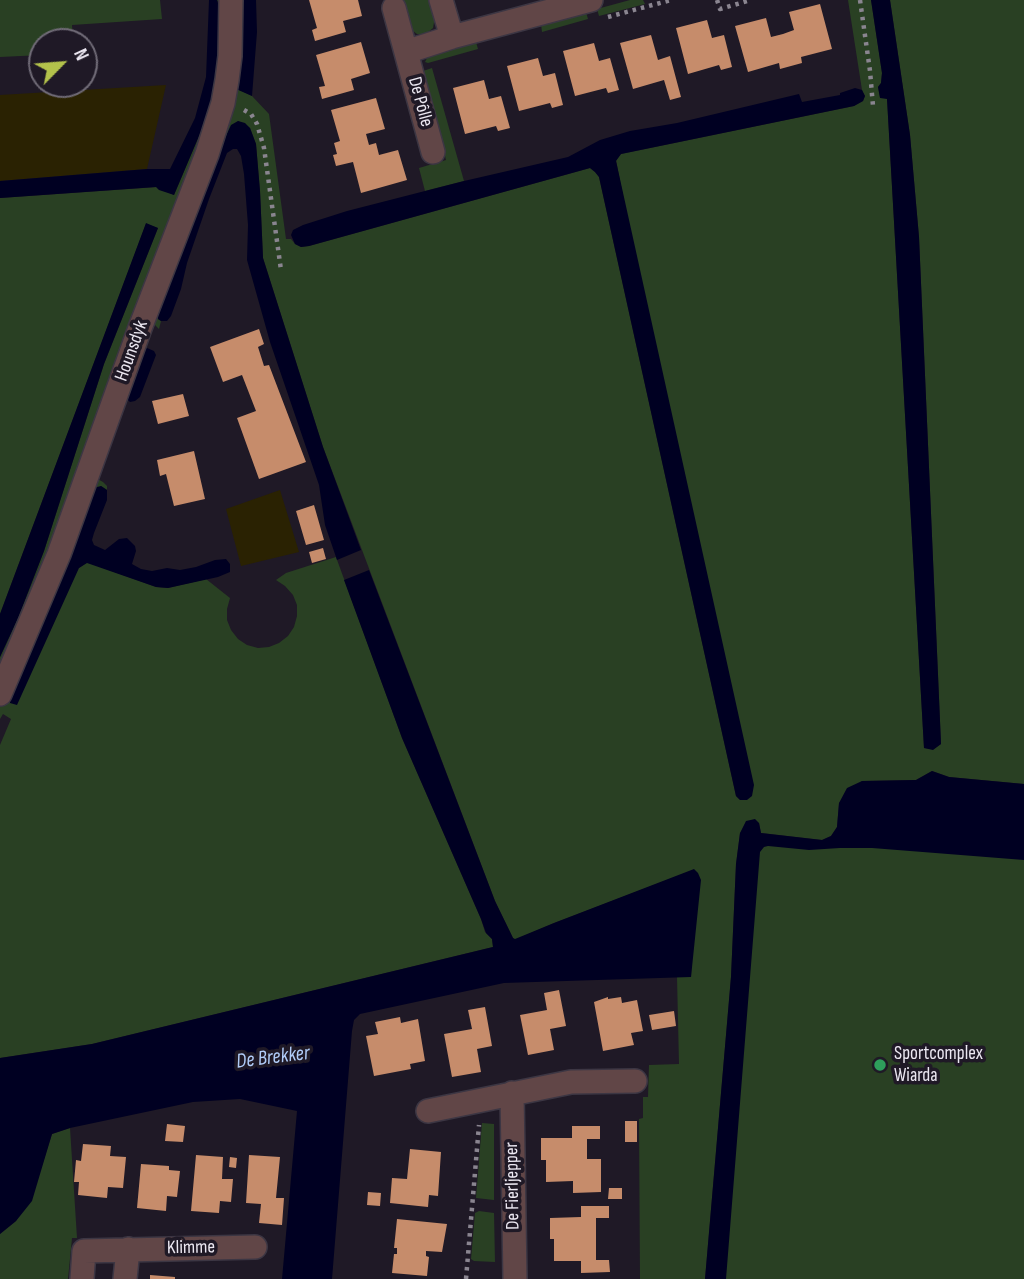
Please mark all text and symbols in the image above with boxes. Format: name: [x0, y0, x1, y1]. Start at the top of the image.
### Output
north arrow: [28, 28, 98, 98]
text: N: [68, 45, 93, 64]
street label: De Pôlle: [402, 75, 438, 129]
street label: Hounsdyk: [111, 318, 153, 384]
water label: De Brekker: [235, 1041, 311, 1075]
place label: Sportcomplex Wiarda: [894, 1043, 983, 1087]
marker: Sportcomplex Wiarda: [872, 1057, 888, 1073]
street label: De Fierljepper: [501, 1142, 525, 1230]
street label: Klimme: [167, 1236, 215, 1260]

